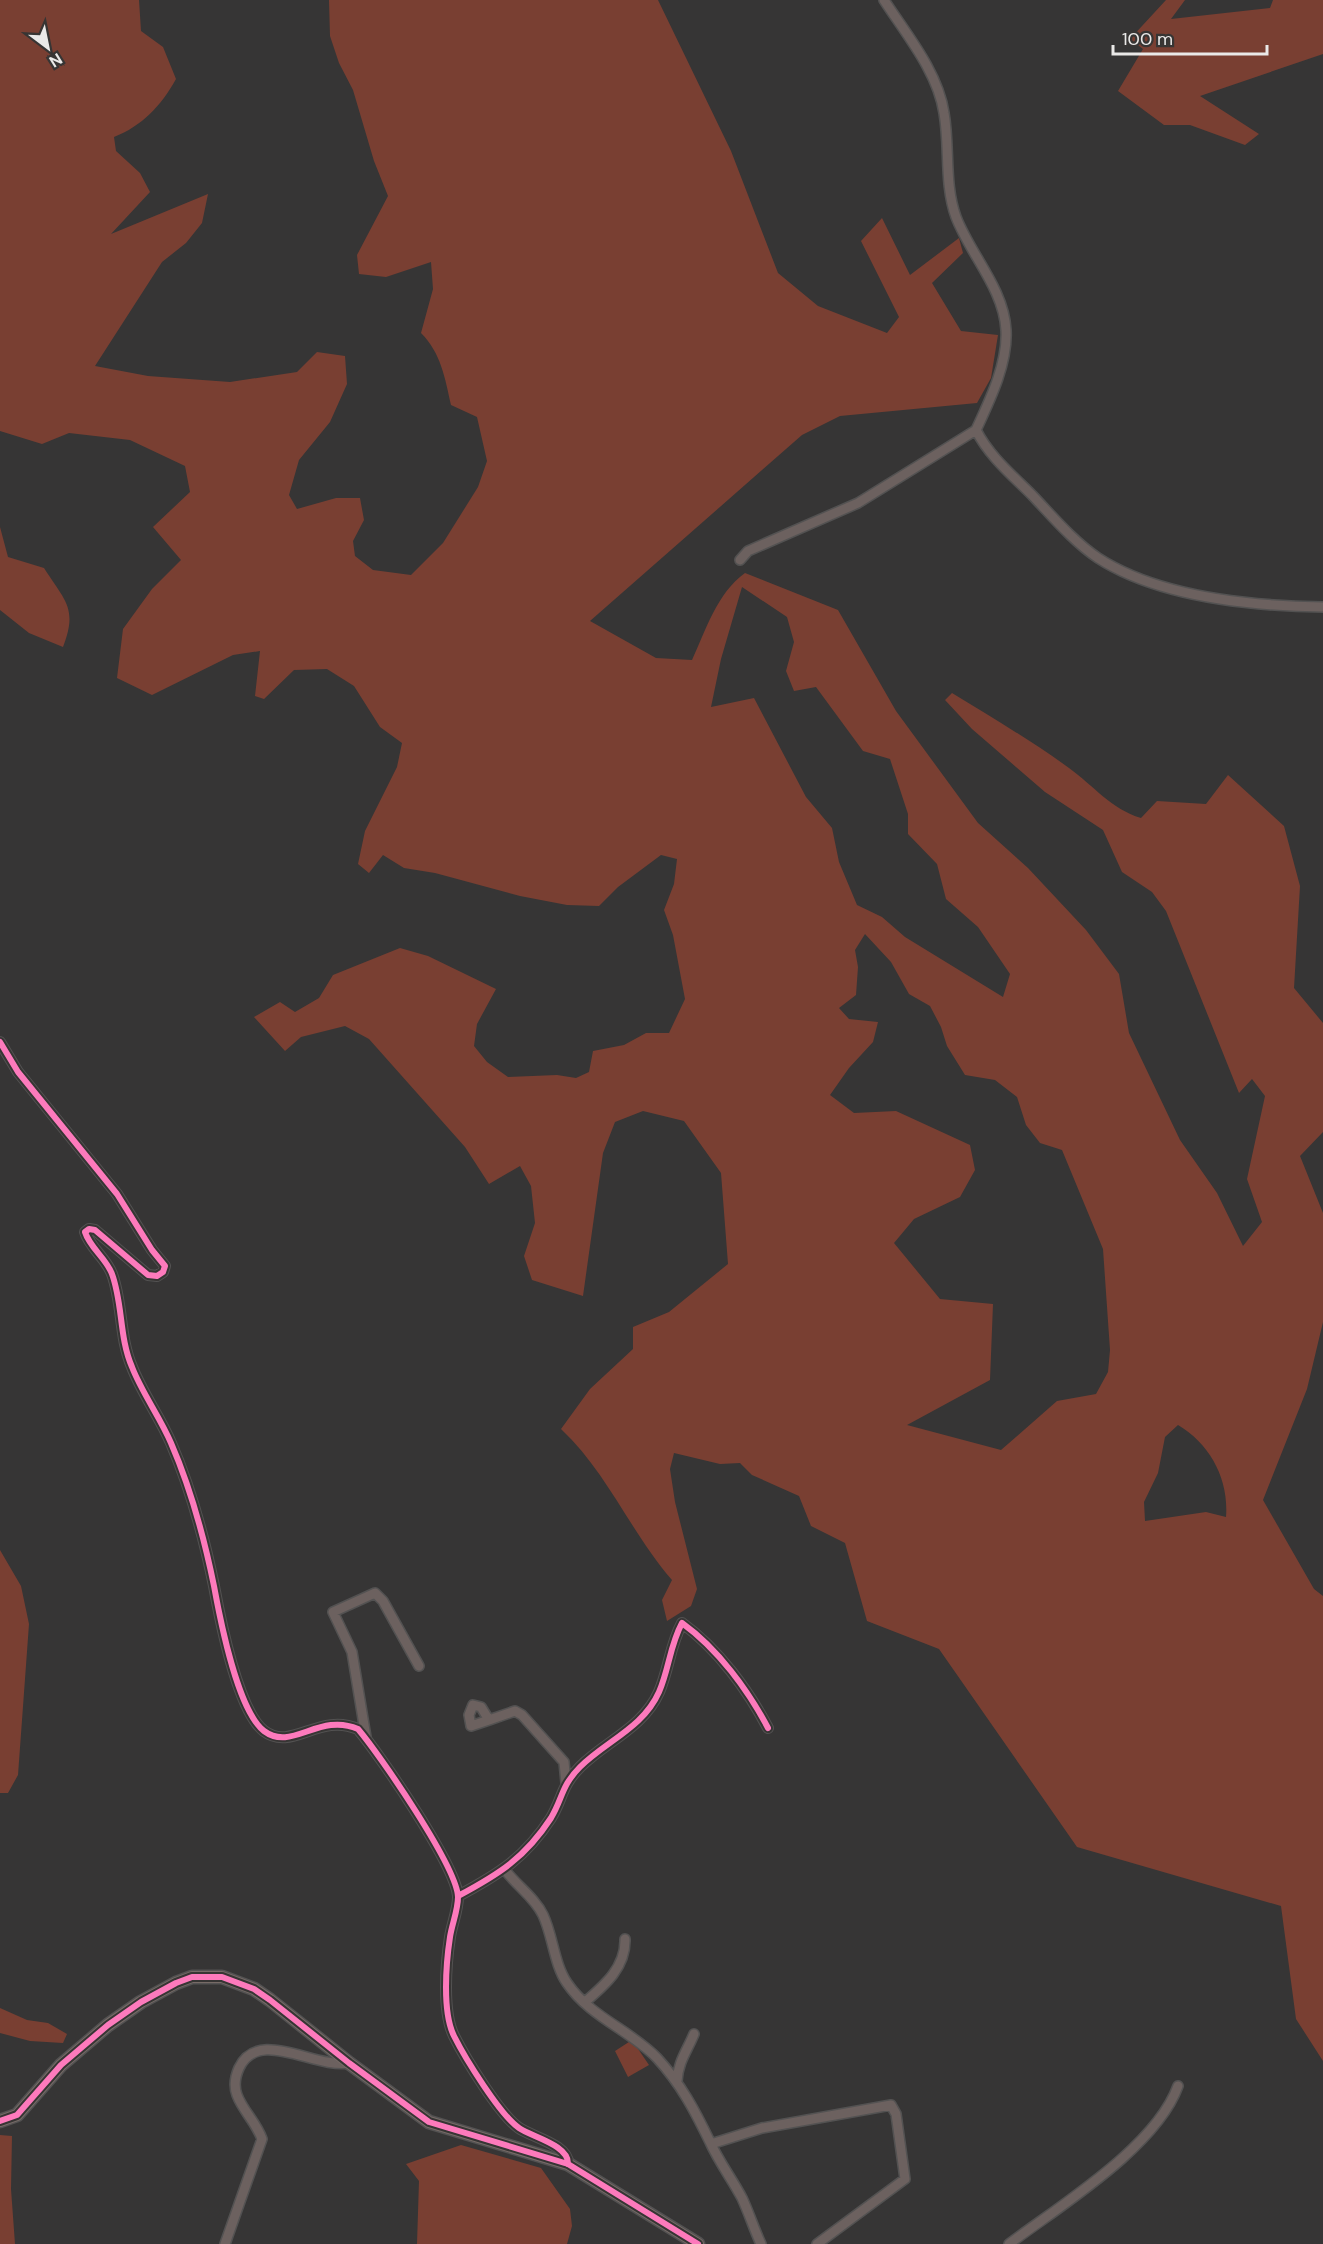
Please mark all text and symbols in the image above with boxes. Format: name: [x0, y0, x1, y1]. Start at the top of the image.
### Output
north arrow: [18, 18, 78, 78]
scale bar: [1113, 18, 1268, 56]
text: 100 m: [1122, 27, 1173, 51]
text: N: [45, 48, 66, 72]

